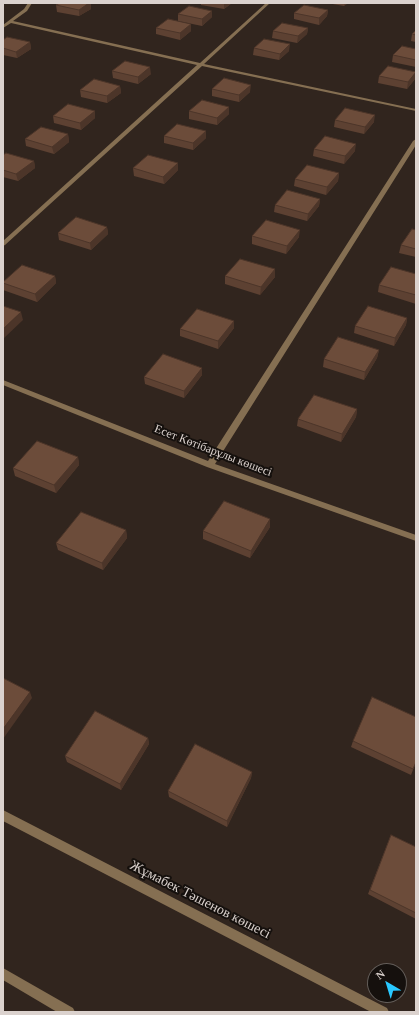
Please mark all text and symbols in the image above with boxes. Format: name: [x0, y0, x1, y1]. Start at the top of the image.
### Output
street label: Есет Көтібарұлы көшесі: [152, 422, 274, 480]
street label: Жұмабек Тәшенов көшесі: [127, 857, 273, 943]
north arrow: [367, 963, 407, 1003]
text: N: [373, 967, 387, 982]

